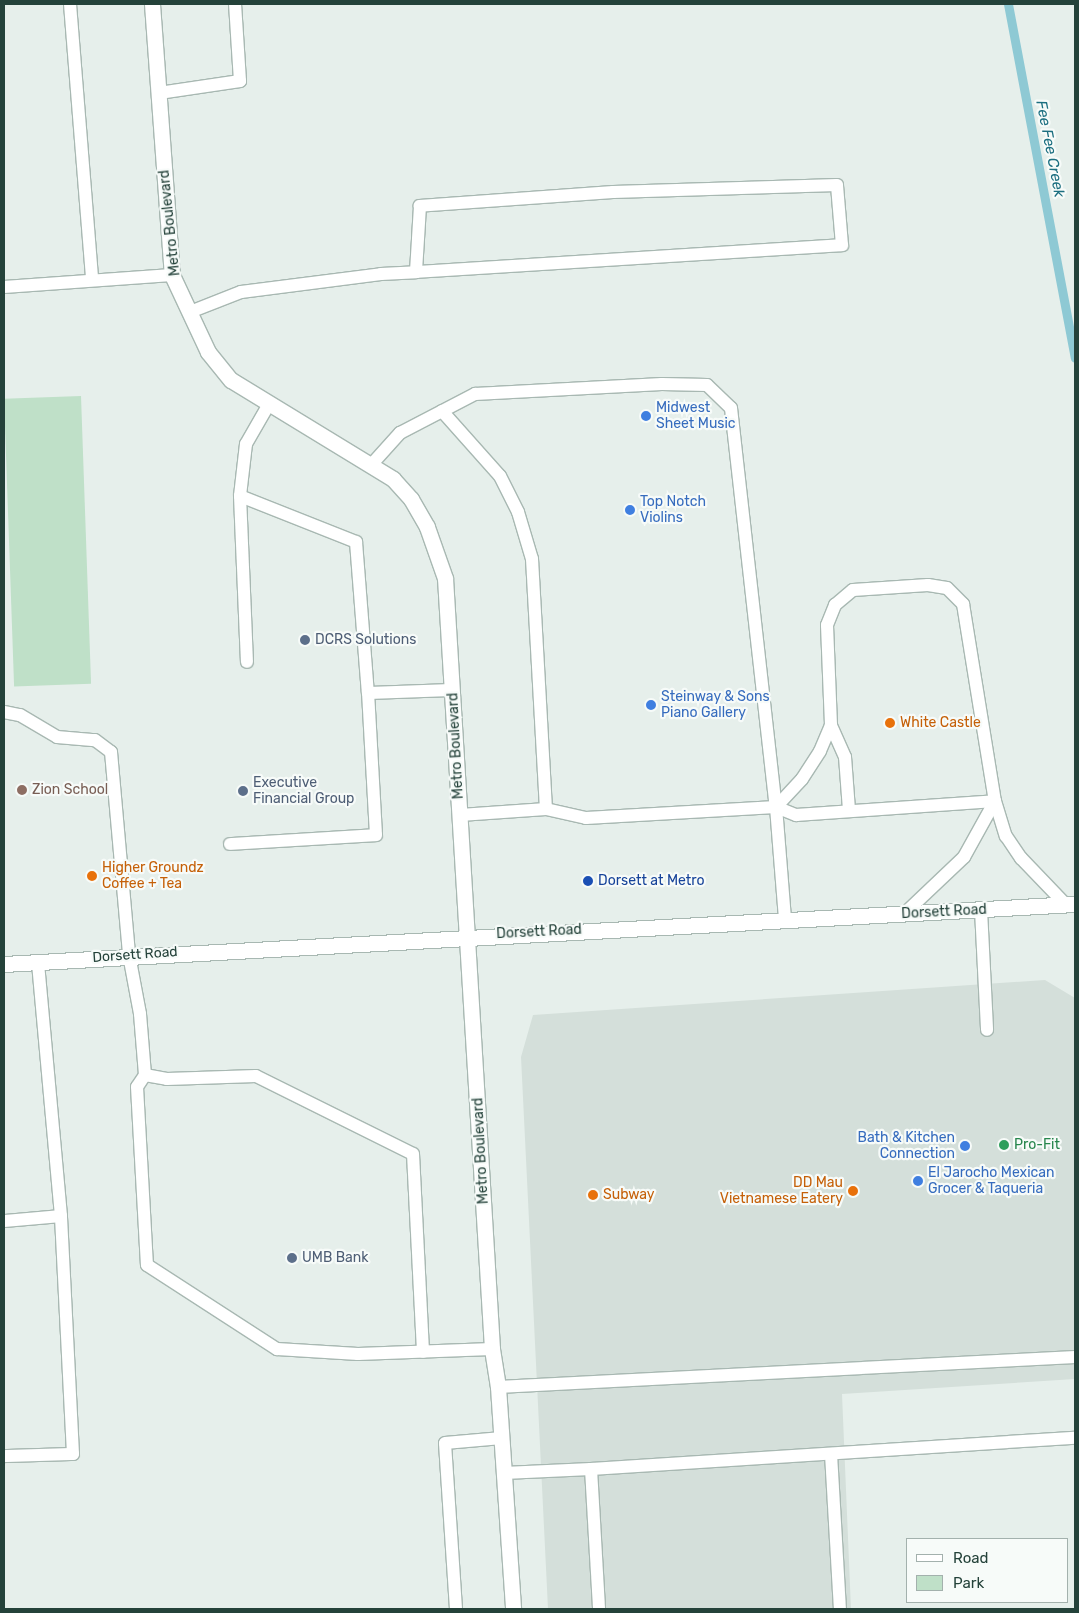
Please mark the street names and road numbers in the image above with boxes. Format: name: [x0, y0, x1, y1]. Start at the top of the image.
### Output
street label: Metro Boulevard: [156, 169, 184, 277]
street label: Metro Boulevard: [445, 692, 467, 800]
street label: Dorsett Road: [901, 901, 987, 923]
street label: Dorsett Road: [496, 921, 582, 943]
street label: Dorsett Road: [92, 944, 178, 966]
street label: Metro Boulevard: [470, 1097, 492, 1205]

